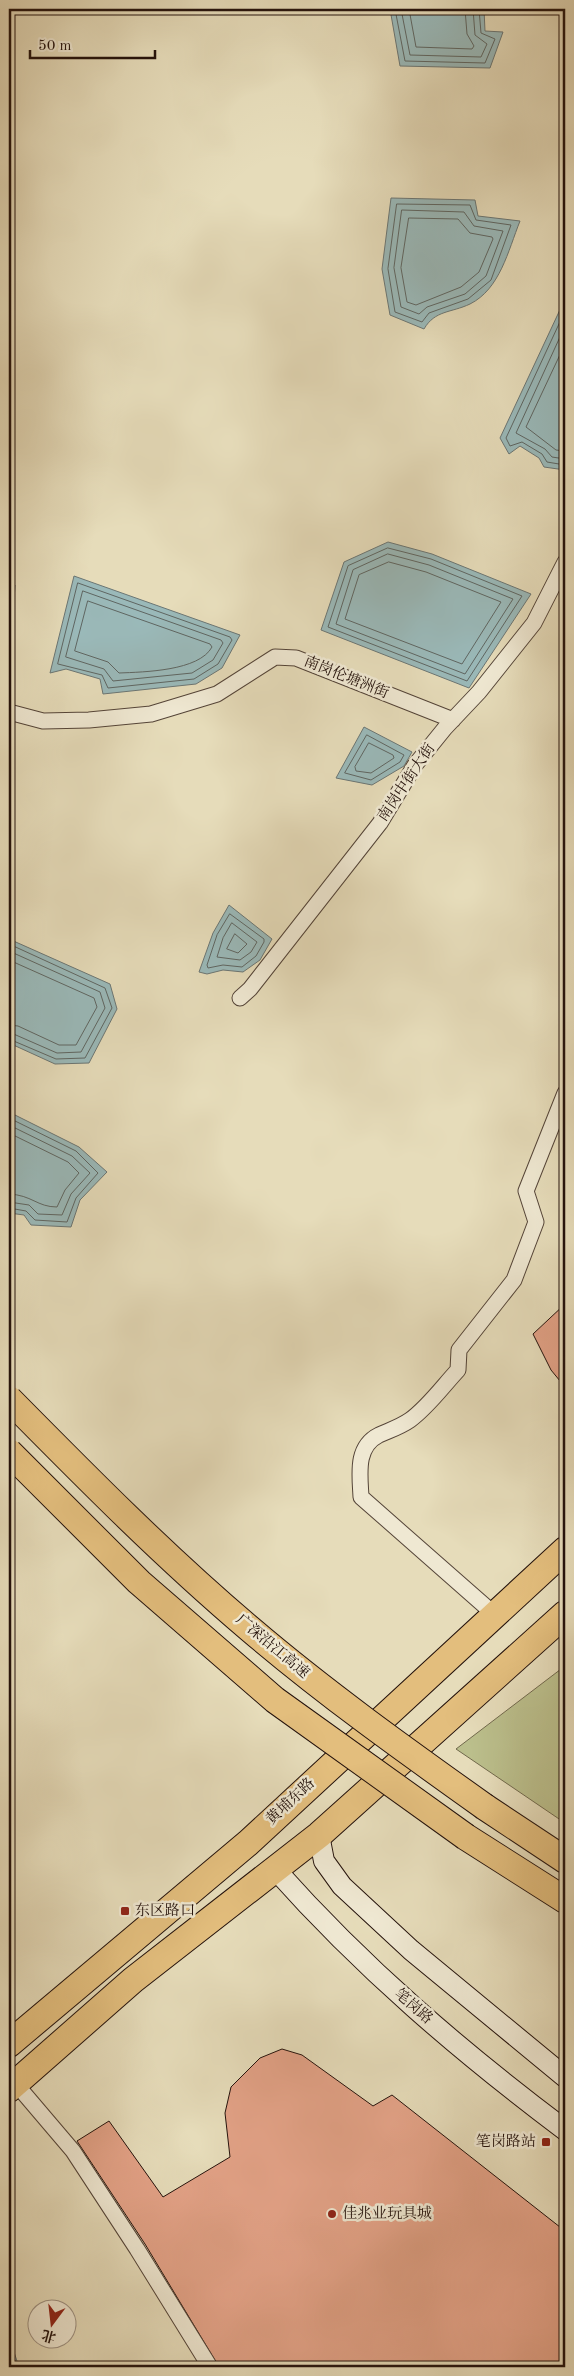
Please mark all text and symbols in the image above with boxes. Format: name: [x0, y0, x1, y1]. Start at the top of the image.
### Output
scale bar: [30, 28, 155, 60]
text: 50 m: [38, 39, 72, 54]
street label: 南岗伦塘洲街: [301, 652, 391, 702]
street label: 南岗中街大街: [374, 740, 438, 825]
street label: 广深沿江高速: [233, 1611, 313, 1682]
street label: 黄埔东路: [263, 1775, 318, 1828]
place label: 东区路口: [135, 1902, 195, 1919]
marker: 东区路口: [119, 1905, 131, 1917]
street label: 笔岗路: [391, 1985, 436, 2027]
place label: 笔岗路站: [476, 2133, 536, 2150]
marker: 笔岗路站: [540, 2136, 552, 2148]
place label: 佳兆业玩具城: [342, 2205, 432, 2222]
marker: 佳兆业玩具城: [326, 2208, 338, 2220]
north arrow: [28, 2298, 78, 2348]
text: 北: [40, 2327, 57, 2345]

